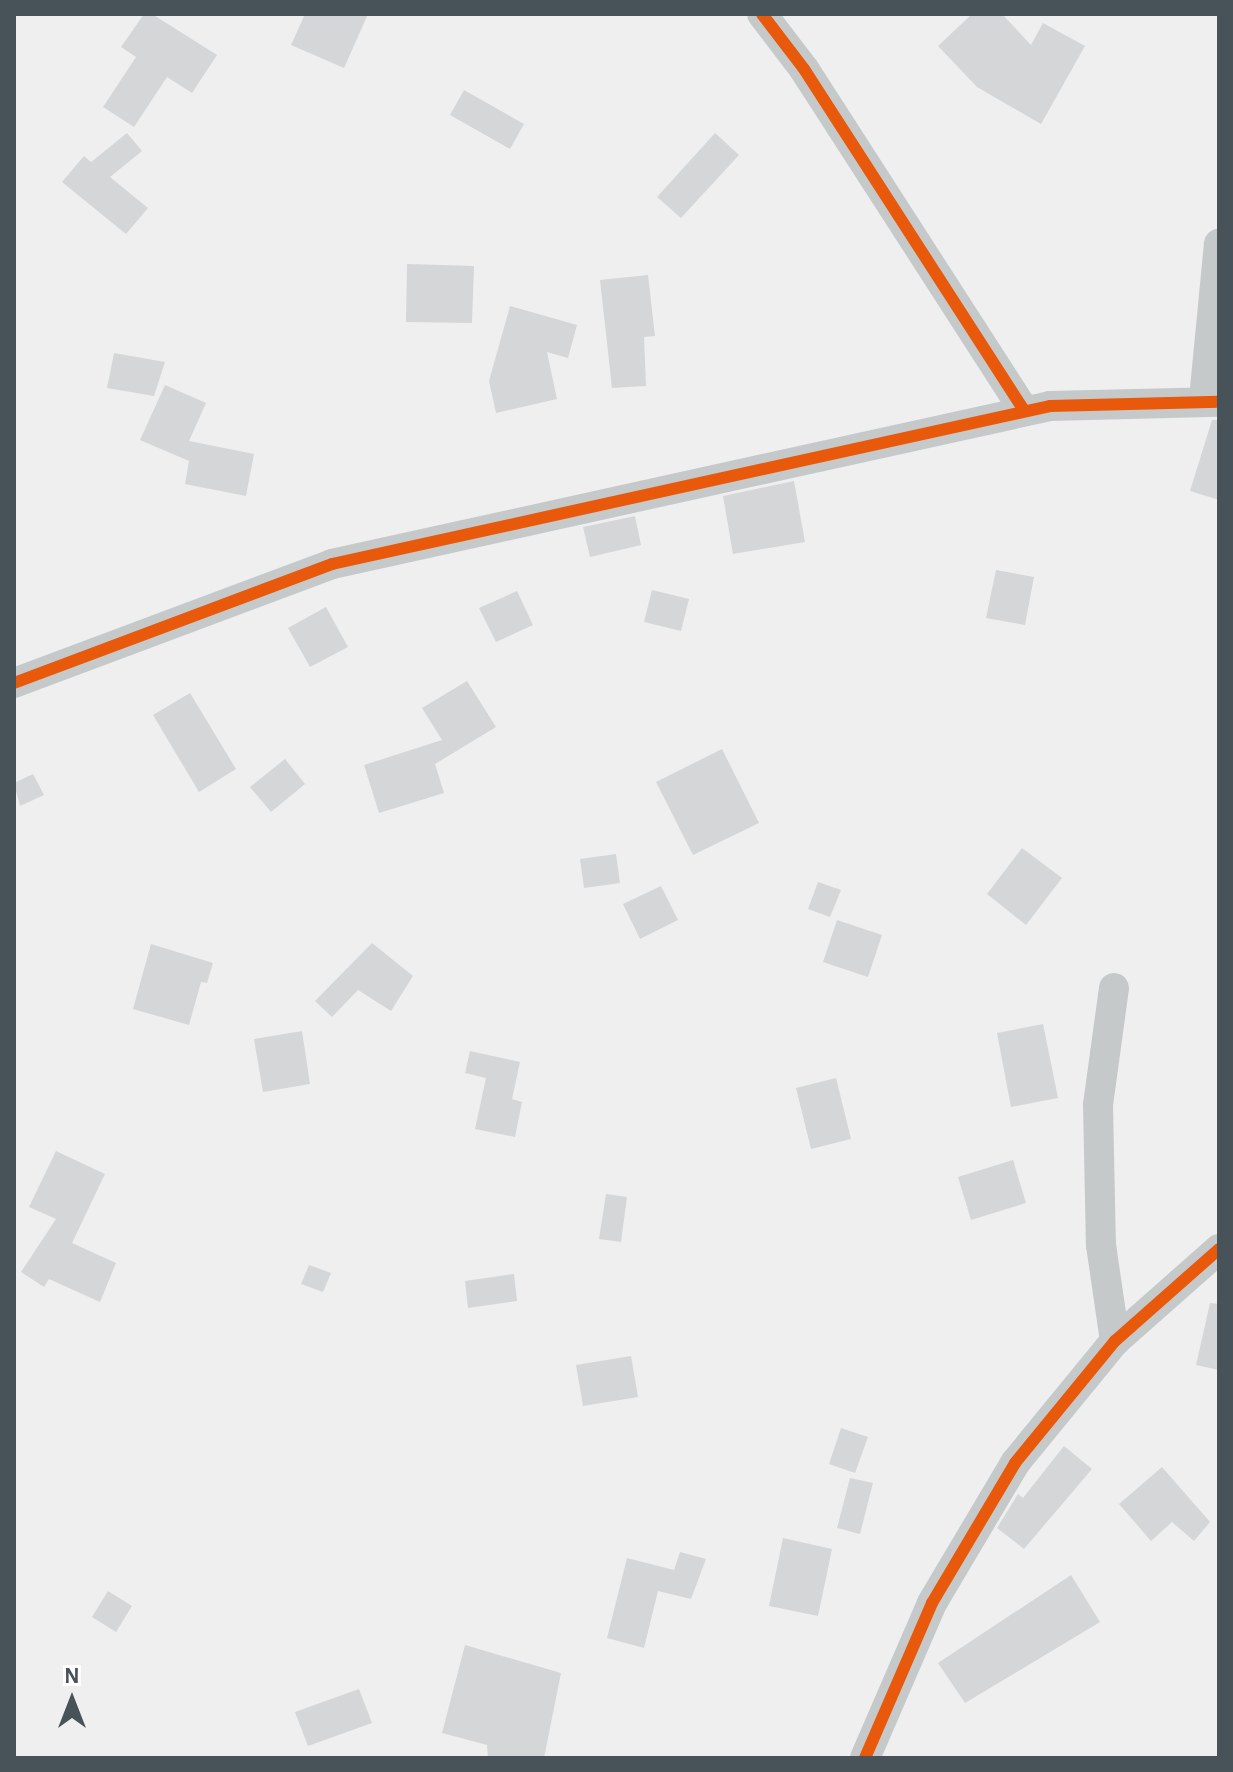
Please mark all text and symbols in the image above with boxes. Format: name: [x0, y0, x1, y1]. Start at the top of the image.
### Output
north arrow: [32, 1660, 112, 1740]
text: N: [64, 1665, 80, 1687]

